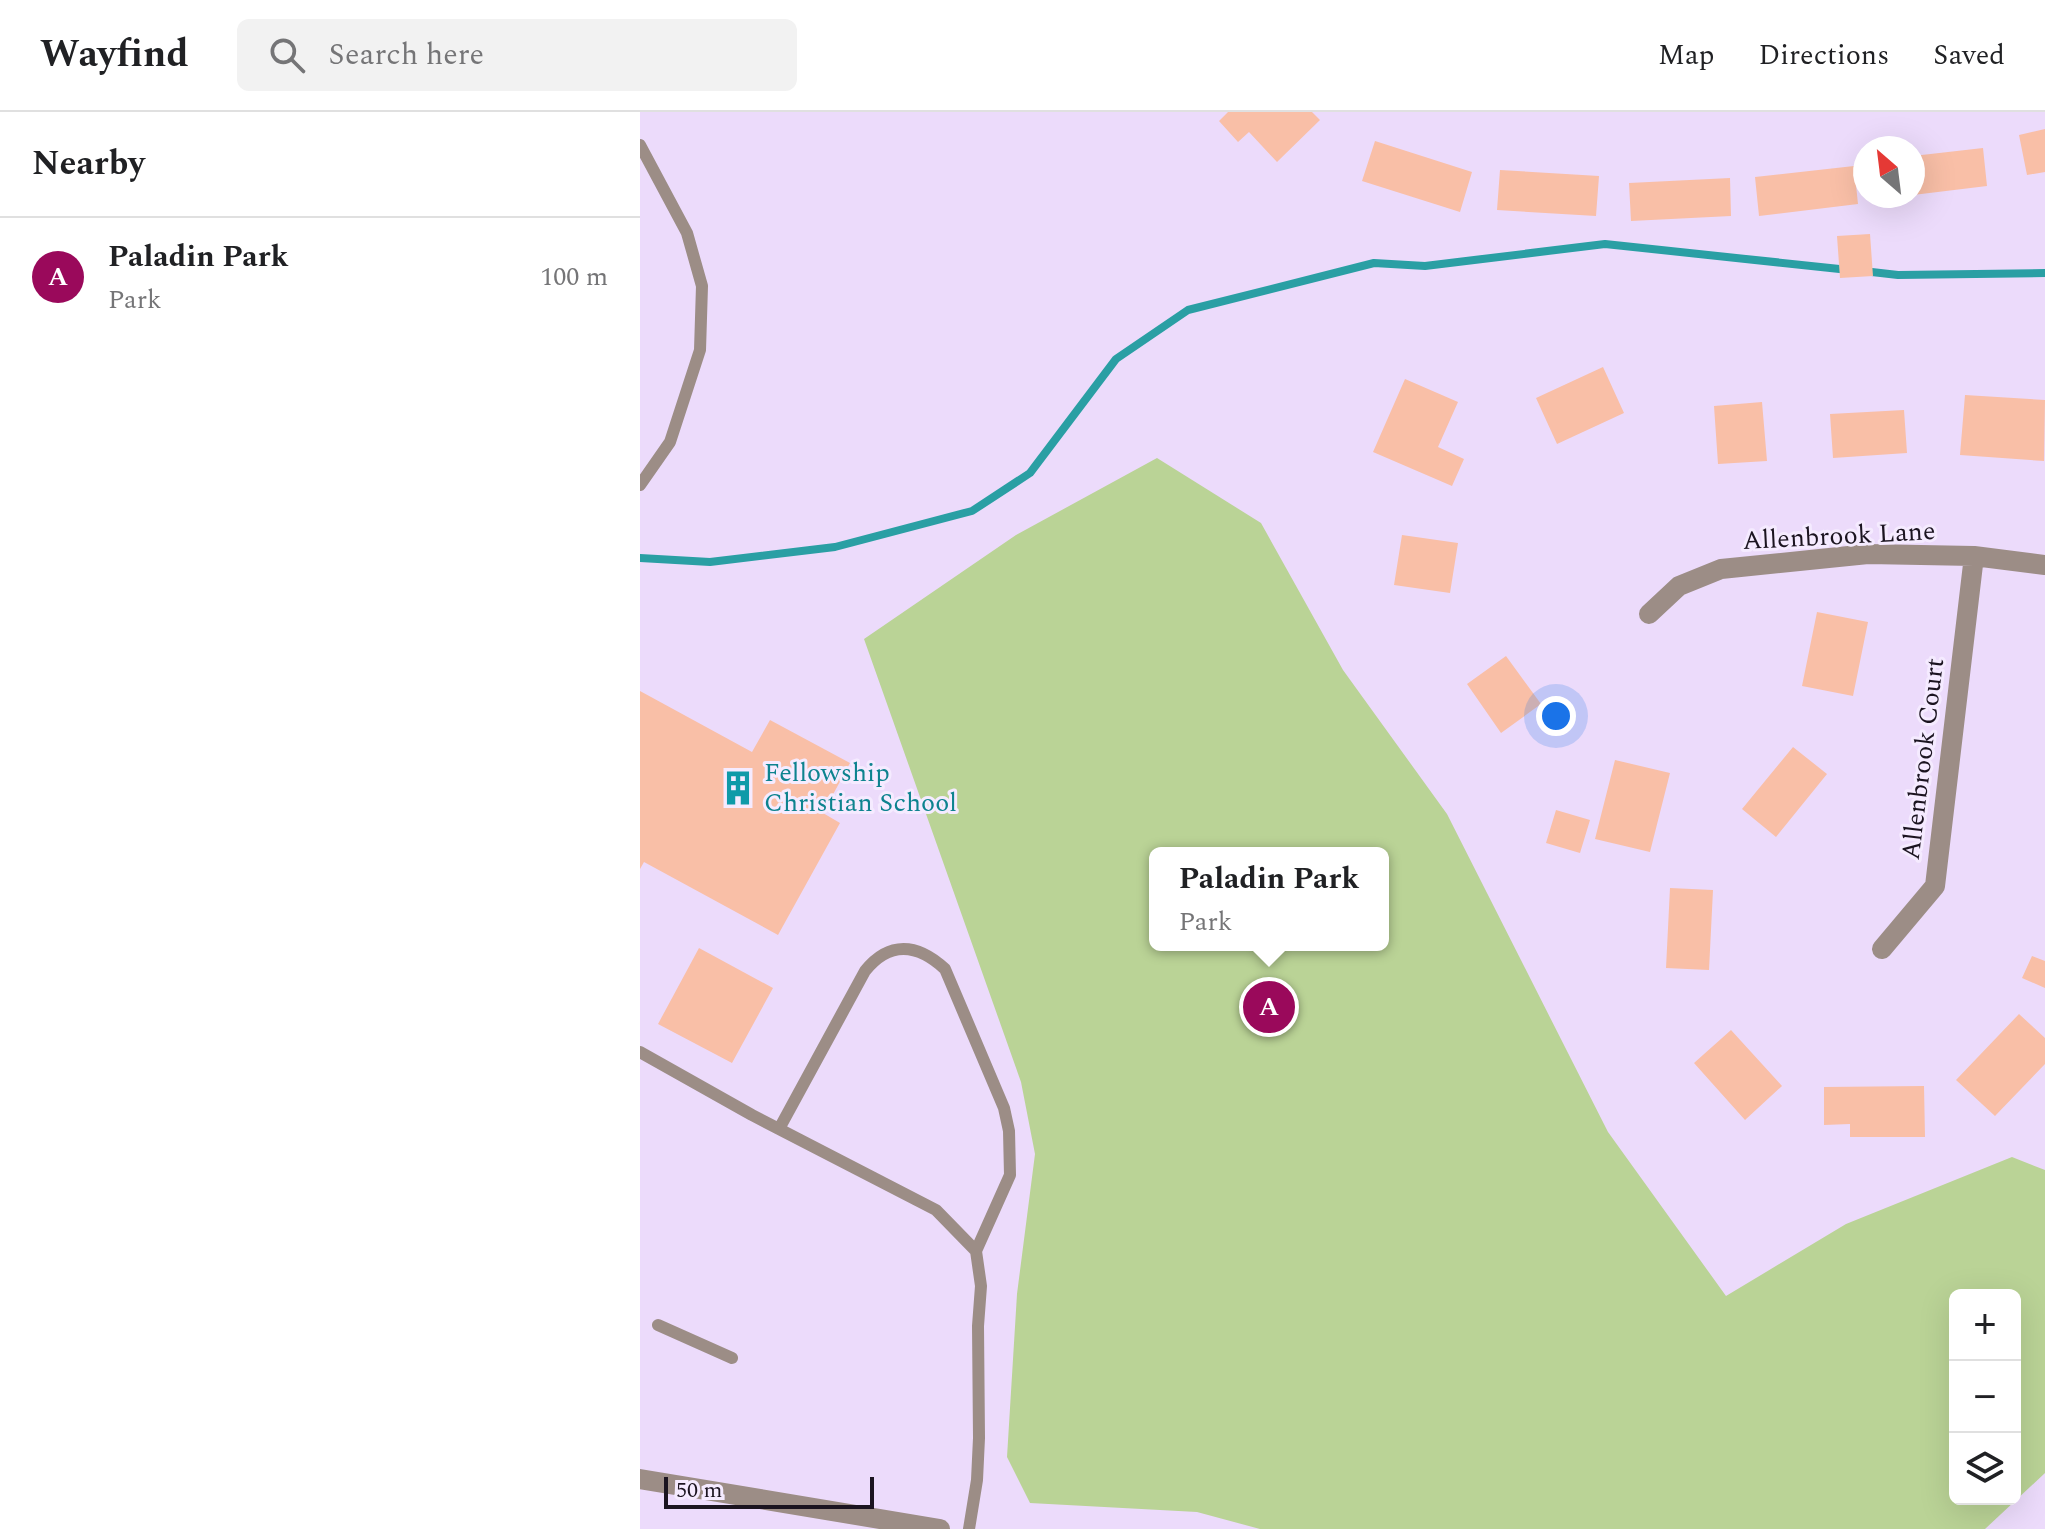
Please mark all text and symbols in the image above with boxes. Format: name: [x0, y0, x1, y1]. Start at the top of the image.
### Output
search box: [237, 19, 797, 91]
text: Wayfind: [40, 26, 189, 84]
text: Search here: [329, 32, 484, 78]
icon: search: [265, 33, 309, 77]
text: Map: [1658, 34, 1715, 77]
text: Directions: [1759, 34, 1889, 77]
text: Saved: [1933, 34, 2005, 77]
north arrow: [1853, 136, 1925, 208]
text: Nearby: [32, 138, 145, 190]
text: Paladin Park: [108, 234, 289, 280]
text: A: [48, 257, 68, 297]
text: 100 m: [540, 257, 608, 297]
text: Park: [108, 280, 162, 320]
street label: Allenbrook Lane: [1742, 511, 1936, 561]
street label: Allenbrook Court: [1891, 656, 1955, 862]
your location: [1536, 696, 1576, 736]
place label: Fellowship Christian School: [764, 753, 957, 823]
building icon: Fellowship Christian School: [719, 769, 757, 807]
popup: [1149, 847, 1389, 951]
text: Paladin Park: [1179, 856, 1359, 902]
text: Park: [1179, 902, 1232, 942]
pin: A: [1243, 977, 1295, 1037]
map controls: [1949, 1289, 2021, 1505]
button: +: [1949, 1289, 2021, 1361]
button: −: [1949, 1361, 2021, 1433]
button: layers: [1949, 1433, 2021, 1505]
scale bar: [664, 1473, 874, 1509]
text: 50 m: [676, 1474, 722, 1507]

